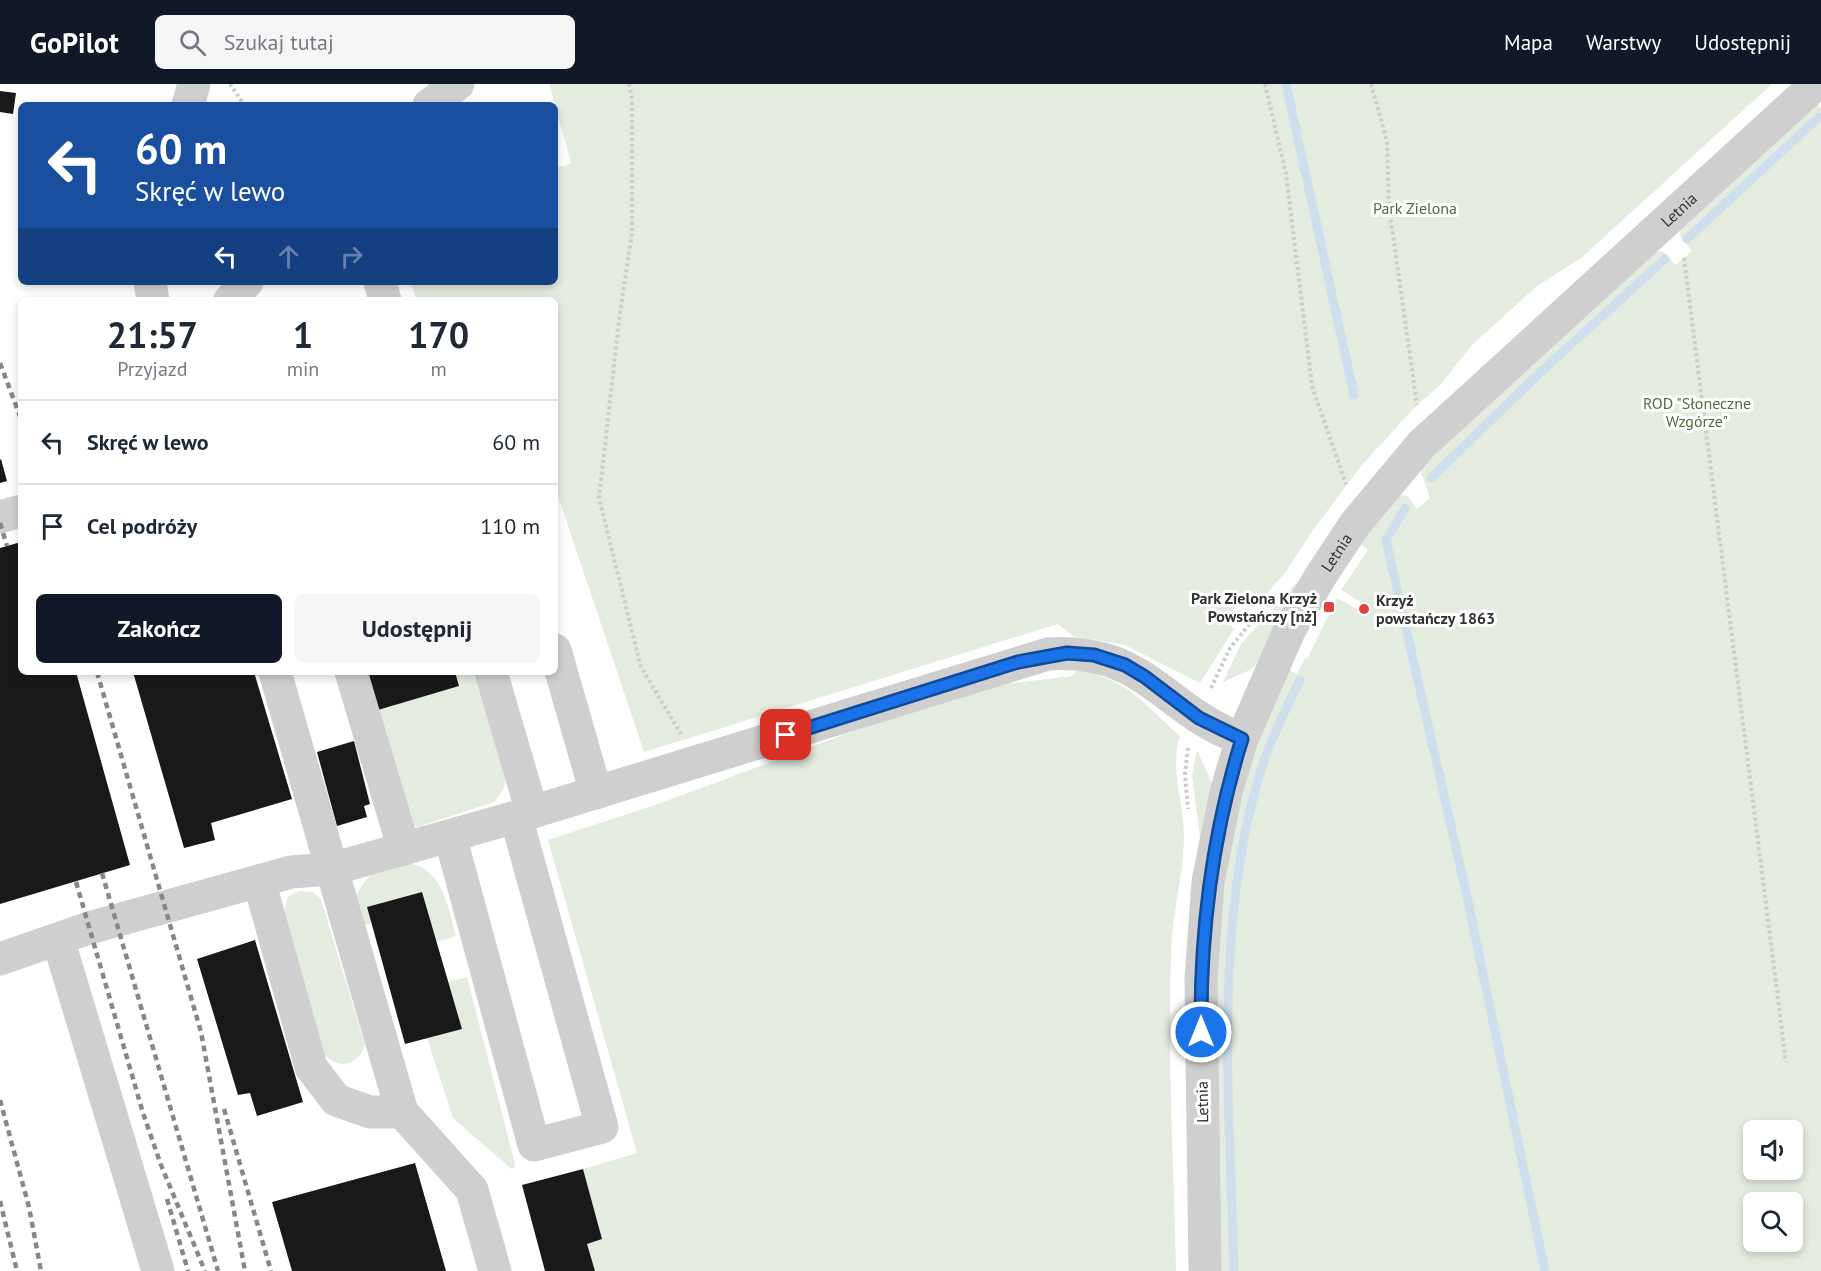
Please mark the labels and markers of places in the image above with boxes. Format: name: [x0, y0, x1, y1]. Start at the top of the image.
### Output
place label: Park Zielona Krzyż Powstańczy [nż]: [1191, 588, 1317, 626]
place label: Krzyż powstańczy 1863: [1376, 590, 1495, 628]
marker: Park Zielona Krzyż Powstańczy [nż]: [1322, 600, 1336, 614]
marker: Krzyż powstańczy 1863: [1357, 602, 1371, 616]
pin: [760, 709, 811, 760]

